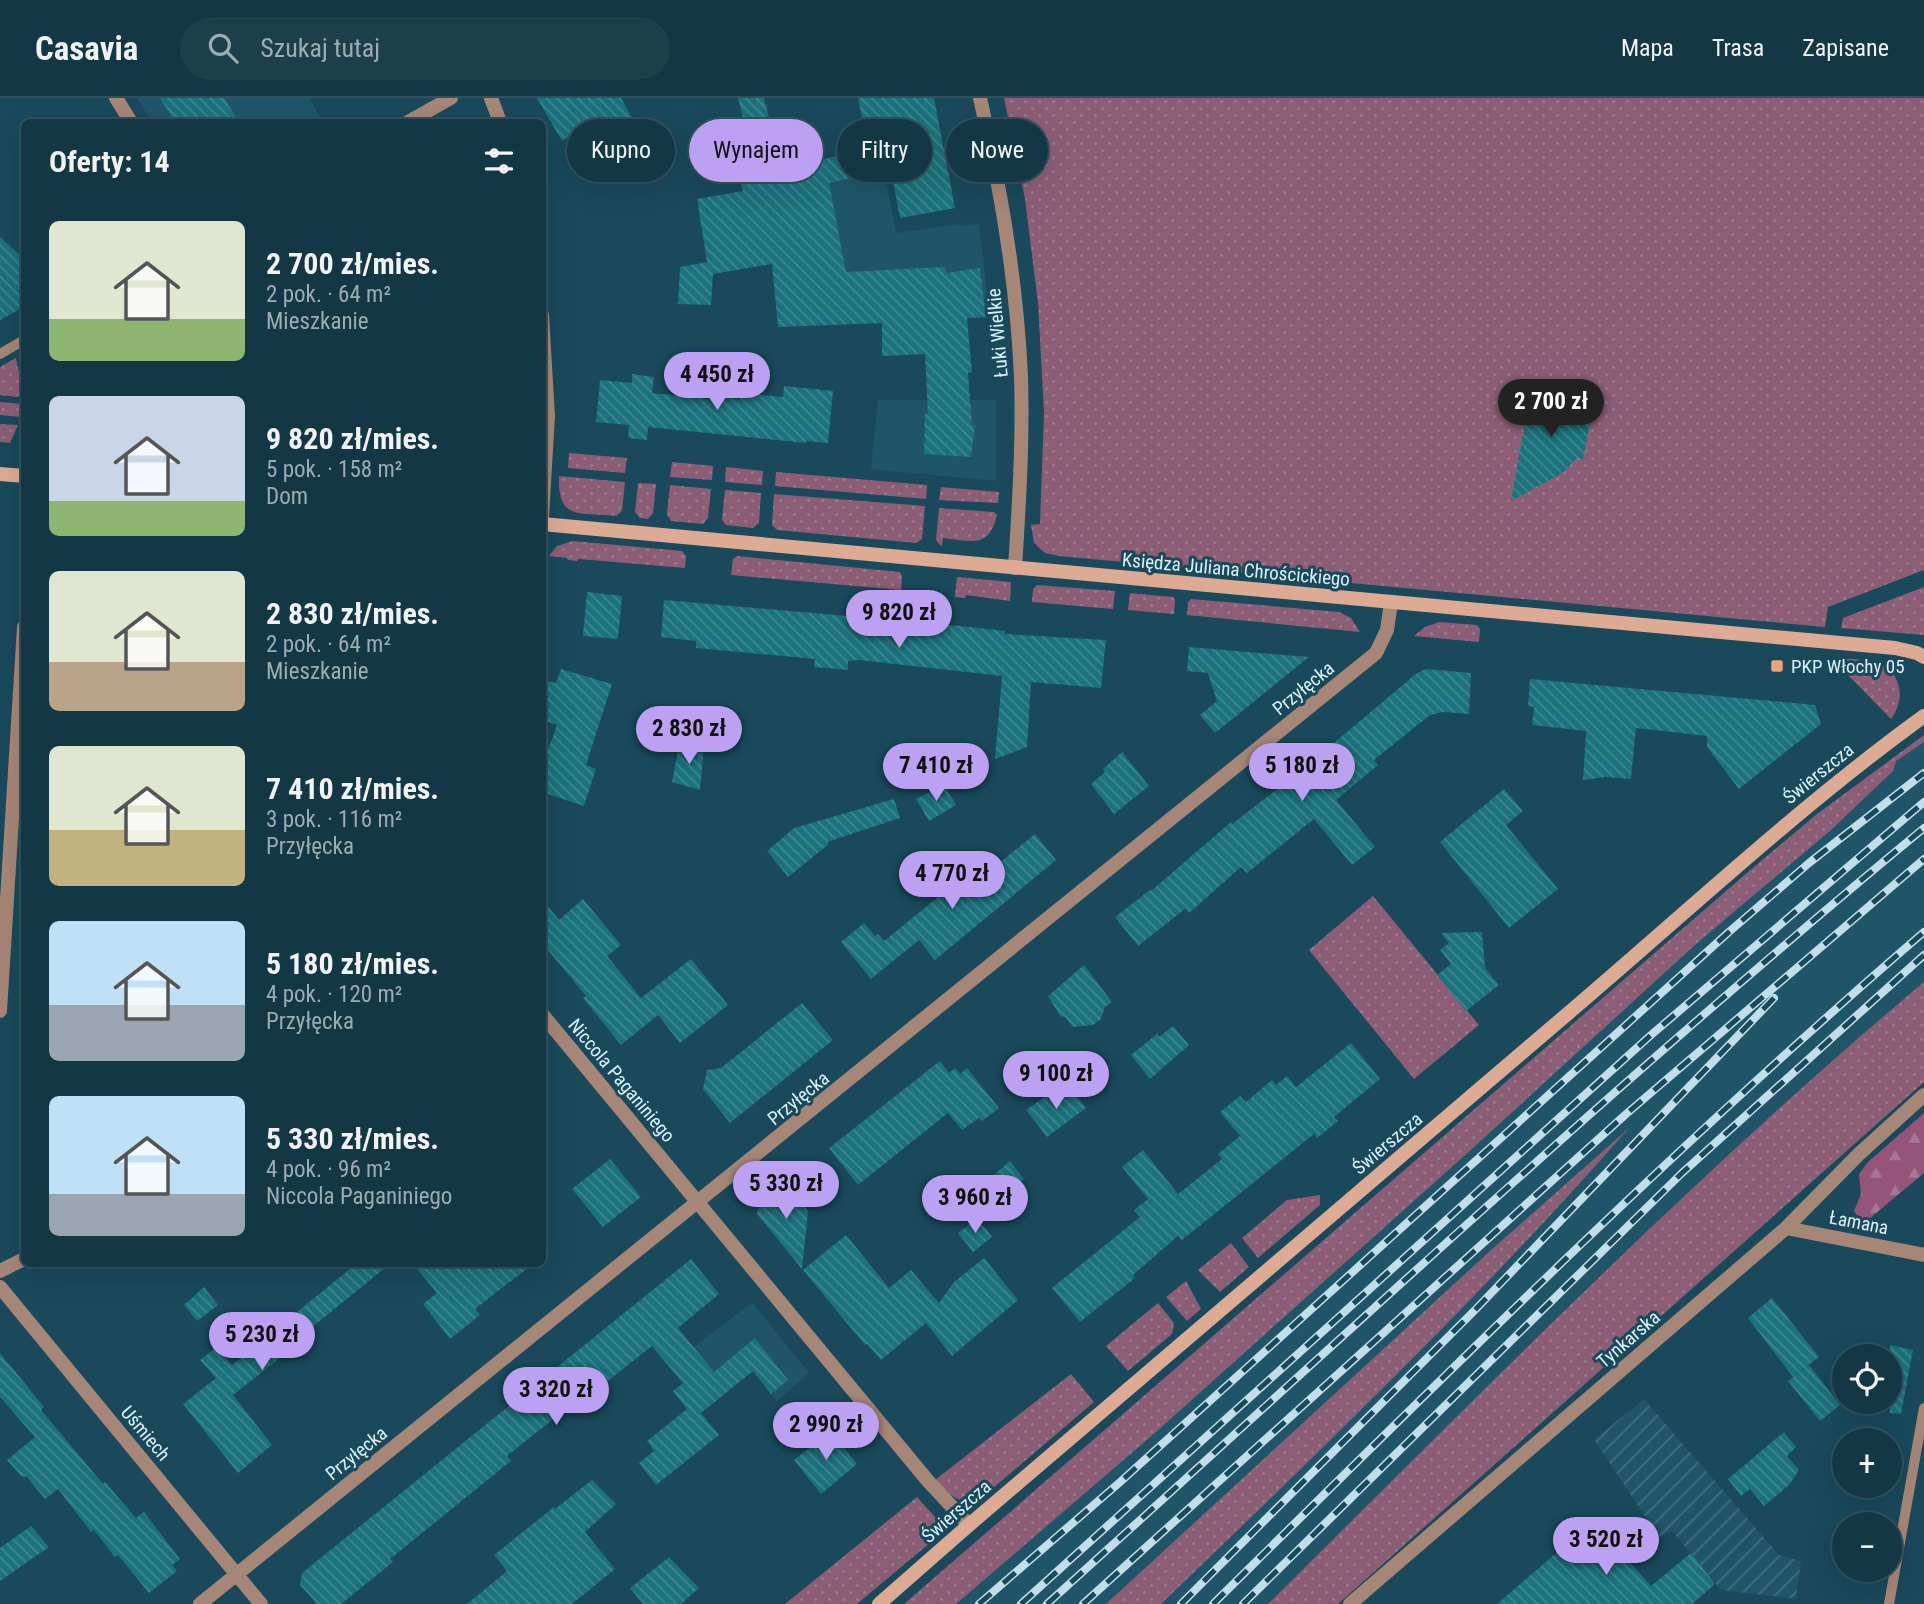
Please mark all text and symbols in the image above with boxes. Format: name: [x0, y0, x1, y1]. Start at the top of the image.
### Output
search box: [180, 17, 670, 80]
text: Casavia: [35, 29, 138, 68]
icon: search: [204, 29, 242, 67]
text: Szukaj tutaj: [260, 33, 380, 63]
text: Mapa: [1621, 34, 1674, 62]
text: Trasa: [1712, 34, 1764, 62]
text: Zapisane: [1802, 34, 1889, 62]
chip: Kupno: [567, 119, 675, 182]
chip: Wynajem: [689, 119, 823, 182]
chip: Filtry: [837, 119, 932, 182]
chip: Nowe: [946, 119, 1048, 182]
icon: filters: [480, 142, 518, 180]
text: Oferty: 14: [49, 144, 170, 179]
text: 2 700 zł/mies.: [266, 246, 439, 281]
icon: home: [105, 249, 189, 333]
text: 2 pok. · 64 m²: [266, 281, 391, 308]
street label: Łuki Wielkie: [982, 287, 1013, 379]
text: Mieszkanie: [266, 308, 369, 335]
pin: 4 450 zł: [645, 352, 789, 412]
text: 4 450 zł: [680, 361, 754, 388]
pin: 2 700 zł: [1479, 380, 1623, 439]
text: 2 700 zł: [1514, 388, 1588, 415]
text: 9 820 zł/mies.: [266, 421, 439, 456]
icon: home: [105, 424, 189, 508]
text: 5 pok. · 158 m²: [266, 456, 402, 483]
text: Dom: [266, 483, 308, 510]
street label: Księdza Juliana Chrościckiego: [1121, 548, 1351, 591]
pin: 9 820 zł: [827, 590, 971, 650]
text: 2 830 zł/mies.: [266, 596, 439, 631]
icon: home: [105, 599, 189, 683]
text: 9 820 zł: [862, 599, 936, 626]
text: 2 pok. · 64 m²: [266, 631, 391, 658]
place label: PKP Włochy 05: [1791, 655, 1905, 678]
street label: Przyłęcka: [1268, 657, 1339, 720]
text: Mieszkanie: [266, 658, 369, 685]
marker: PKP Włochy 05: [1769, 658, 1785, 674]
pin: 2 830 zł: [617, 706, 761, 766]
text: 2 830 zł: [652, 715, 726, 742]
street label: Świerszcza: [1778, 738, 1858, 809]
pin: 7 410 zł: [864, 744, 1008, 803]
pin: 5 180 zł: [1230, 744, 1374, 803]
text: 7 410 zł: [899, 752, 973, 779]
text: 5 180 zł: [1265, 752, 1339, 779]
text: 7 410 zł/mies.: [266, 771, 439, 806]
icon: home: [105, 774, 189, 858]
text: 3 pok. · 116 m²: [266, 806, 402, 833]
text: Przyłęcka: [266, 833, 354, 860]
pin: 4 770 zł: [880, 852, 1024, 911]
text: 4 770 zł: [915, 860, 989, 887]
text: 5 180 zł/mies.: [266, 946, 439, 981]
icon: home: [105, 949, 189, 1033]
text: 4 pok. · 120 m²: [266, 981, 402, 1008]
text: Przyłęcka: [266, 1008, 354, 1035]
street label: Niccola Paganiniego: [563, 1014, 680, 1147]
pin: 9 100 zł: [984, 1052, 1128, 1111]
text: 9 100 zł: [1019, 1060, 1093, 1087]
street label: Przyłęcka: [763, 1067, 834, 1130]
street label: Świerszcza: [1348, 1107, 1427, 1179]
text: 5 330 zł/mies.: [266, 1121, 439, 1156]
icon: home: [105, 1124, 189, 1208]
text: 4 pok. · 96 m²: [266, 1156, 391, 1183]
pin: 5 330 zł: [714, 1162, 858, 1221]
text: 5 330 zł: [749, 1170, 823, 1197]
pin: 3 960 zł: [903, 1176, 1047, 1235]
text: Niccola Paganiniego: [266, 1183, 452, 1210]
text: 3 960 zł: [938, 1184, 1012, 1211]
street label: Łamana: [1827, 1205, 1890, 1239]
street label: Tynkarska: [1592, 1306, 1665, 1373]
pin: 5 230 zł: [190, 1312, 334, 1372]
text: 5 230 zł: [225, 1321, 299, 1348]
map controls: [1832, 1344, 1902, 1582]
button: locate: [1832, 1344, 1902, 1414]
pin: 3 320 zł: [484, 1368, 628, 1427]
text: 3 320 zł: [519, 1376, 593, 1403]
street label: Uśmiech: [116, 1401, 175, 1466]
pin: 2 990 zł: [754, 1402, 898, 1462]
text: 2 990 zł: [789, 1411, 863, 1438]
street label: Przyłęcka: [321, 1422, 392, 1485]
button: +: [1832, 1428, 1902, 1498]
street label: Świerszcza: [917, 1475, 996, 1548]
button: −: [1832, 1512, 1902, 1582]
pin: 3 520 zł: [1534, 1518, 1678, 1577]
text: 3 520 zł: [1569, 1526, 1643, 1553]

